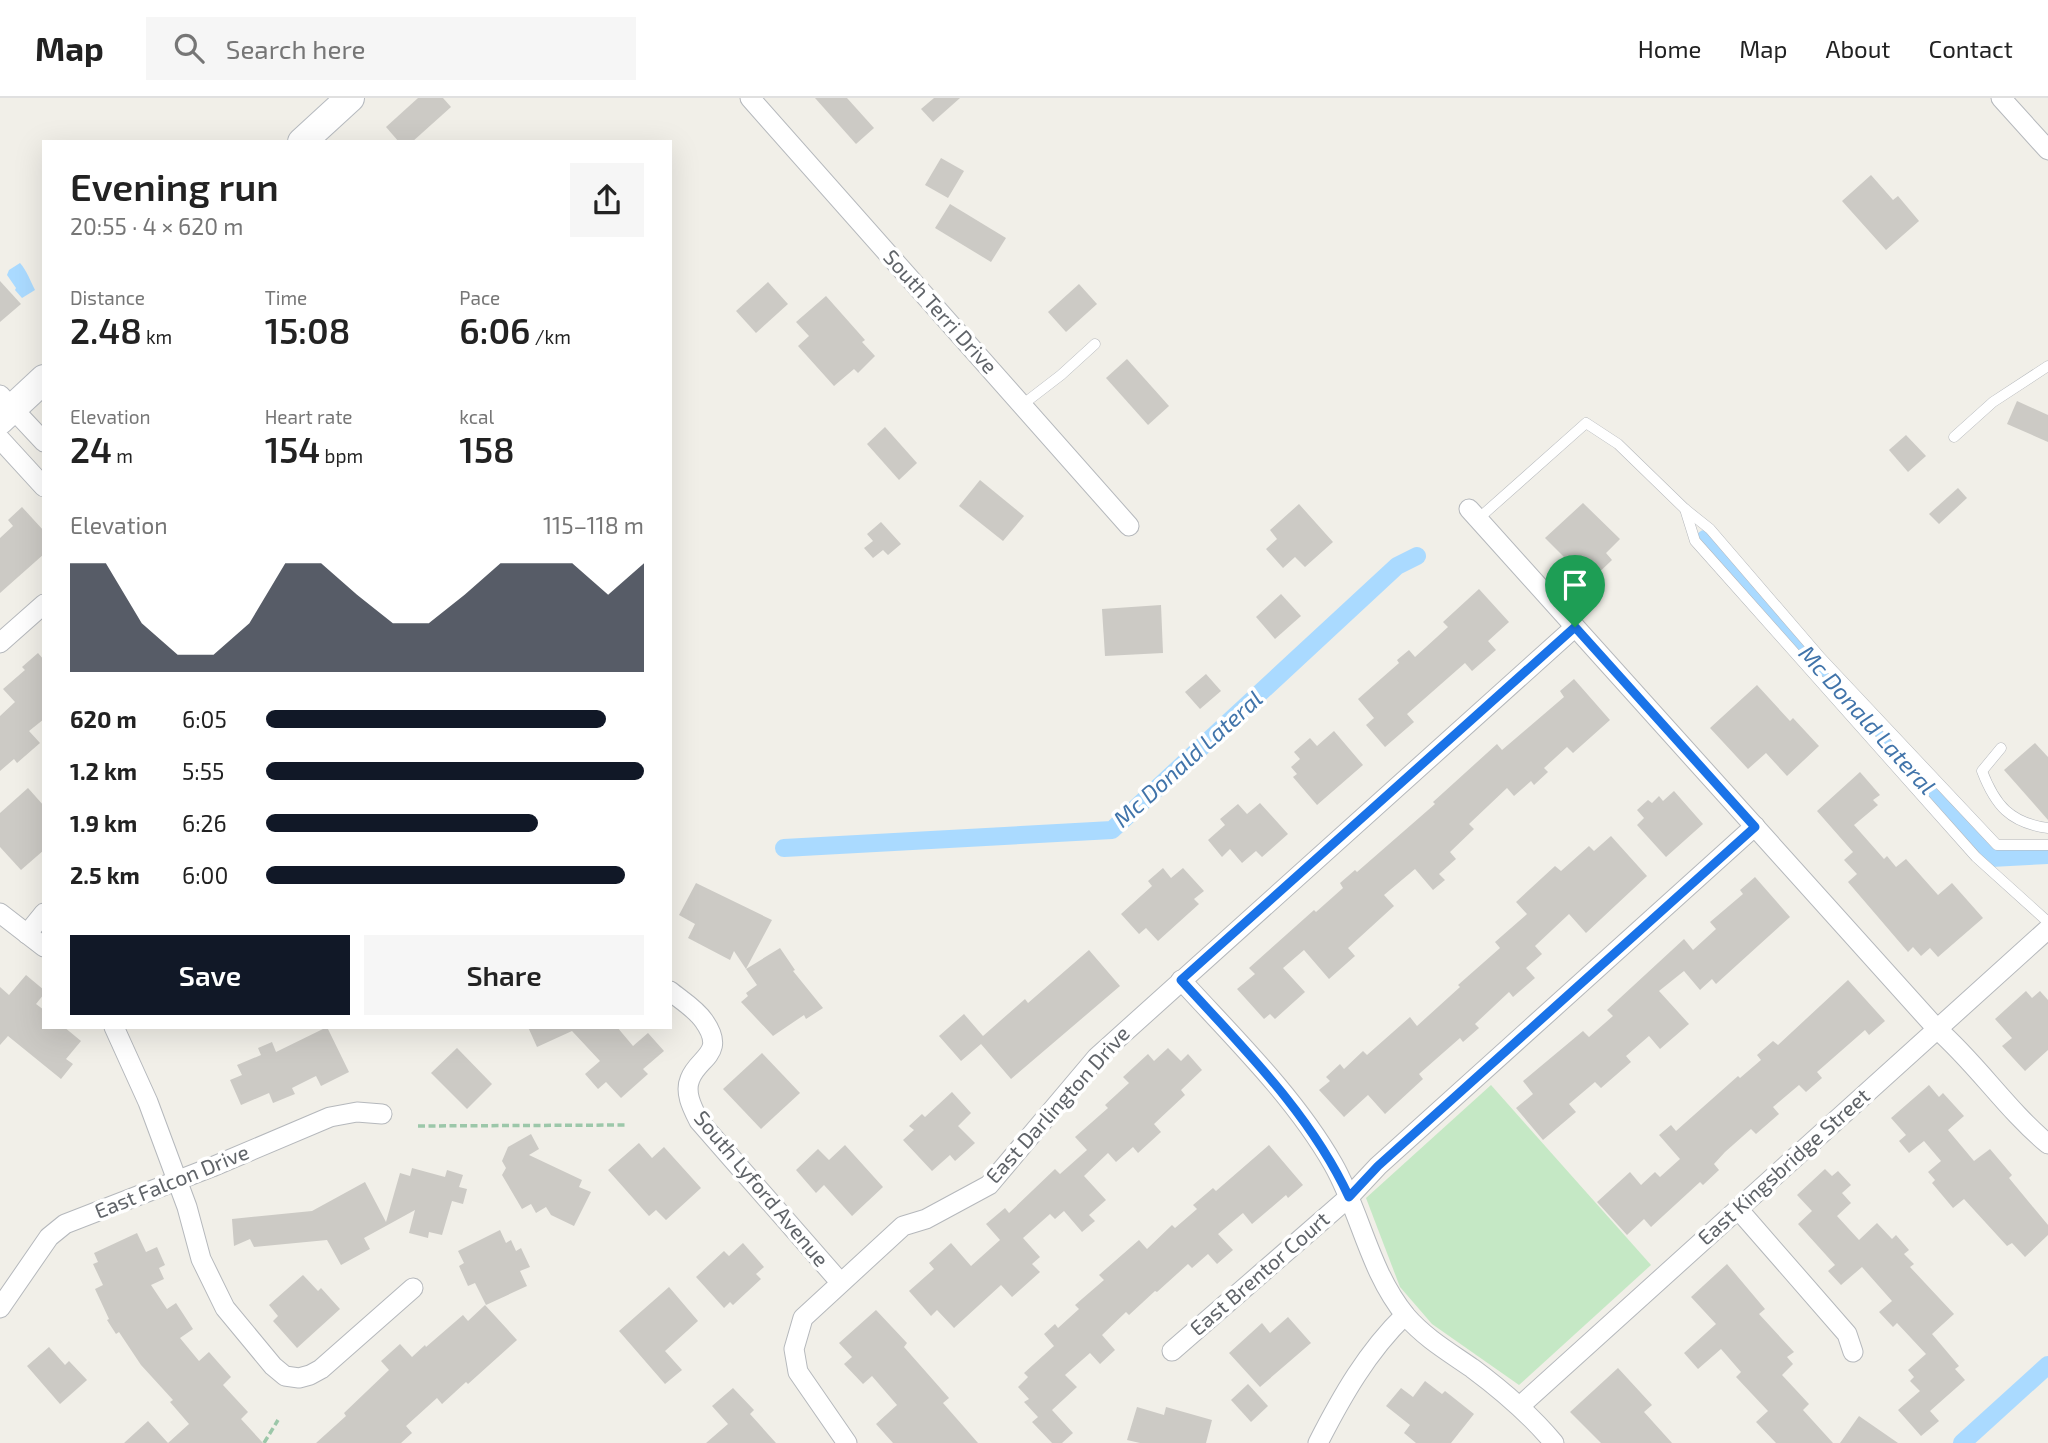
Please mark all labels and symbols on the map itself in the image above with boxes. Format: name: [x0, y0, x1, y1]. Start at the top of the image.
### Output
street label: South Terri Drive: [879, 244, 1003, 378]
pin: [1545, 555, 1605, 627]
water label: Mc Donald Lateral: [1793, 639, 1942, 800]
water label: Mc Donald Lateral: [1107, 684, 1268, 833]
street label: East Darlington Drive: [980, 1020, 1134, 1188]
street label: East Kingsbridge Street: [1692, 1082, 1874, 1250]
street label: South Lyford Avenue: [690, 1105, 835, 1271]
street label: East Falcon Drive: [91, 1138, 252, 1223]
street label: East Brentor Court: [1184, 1206, 1334, 1340]

